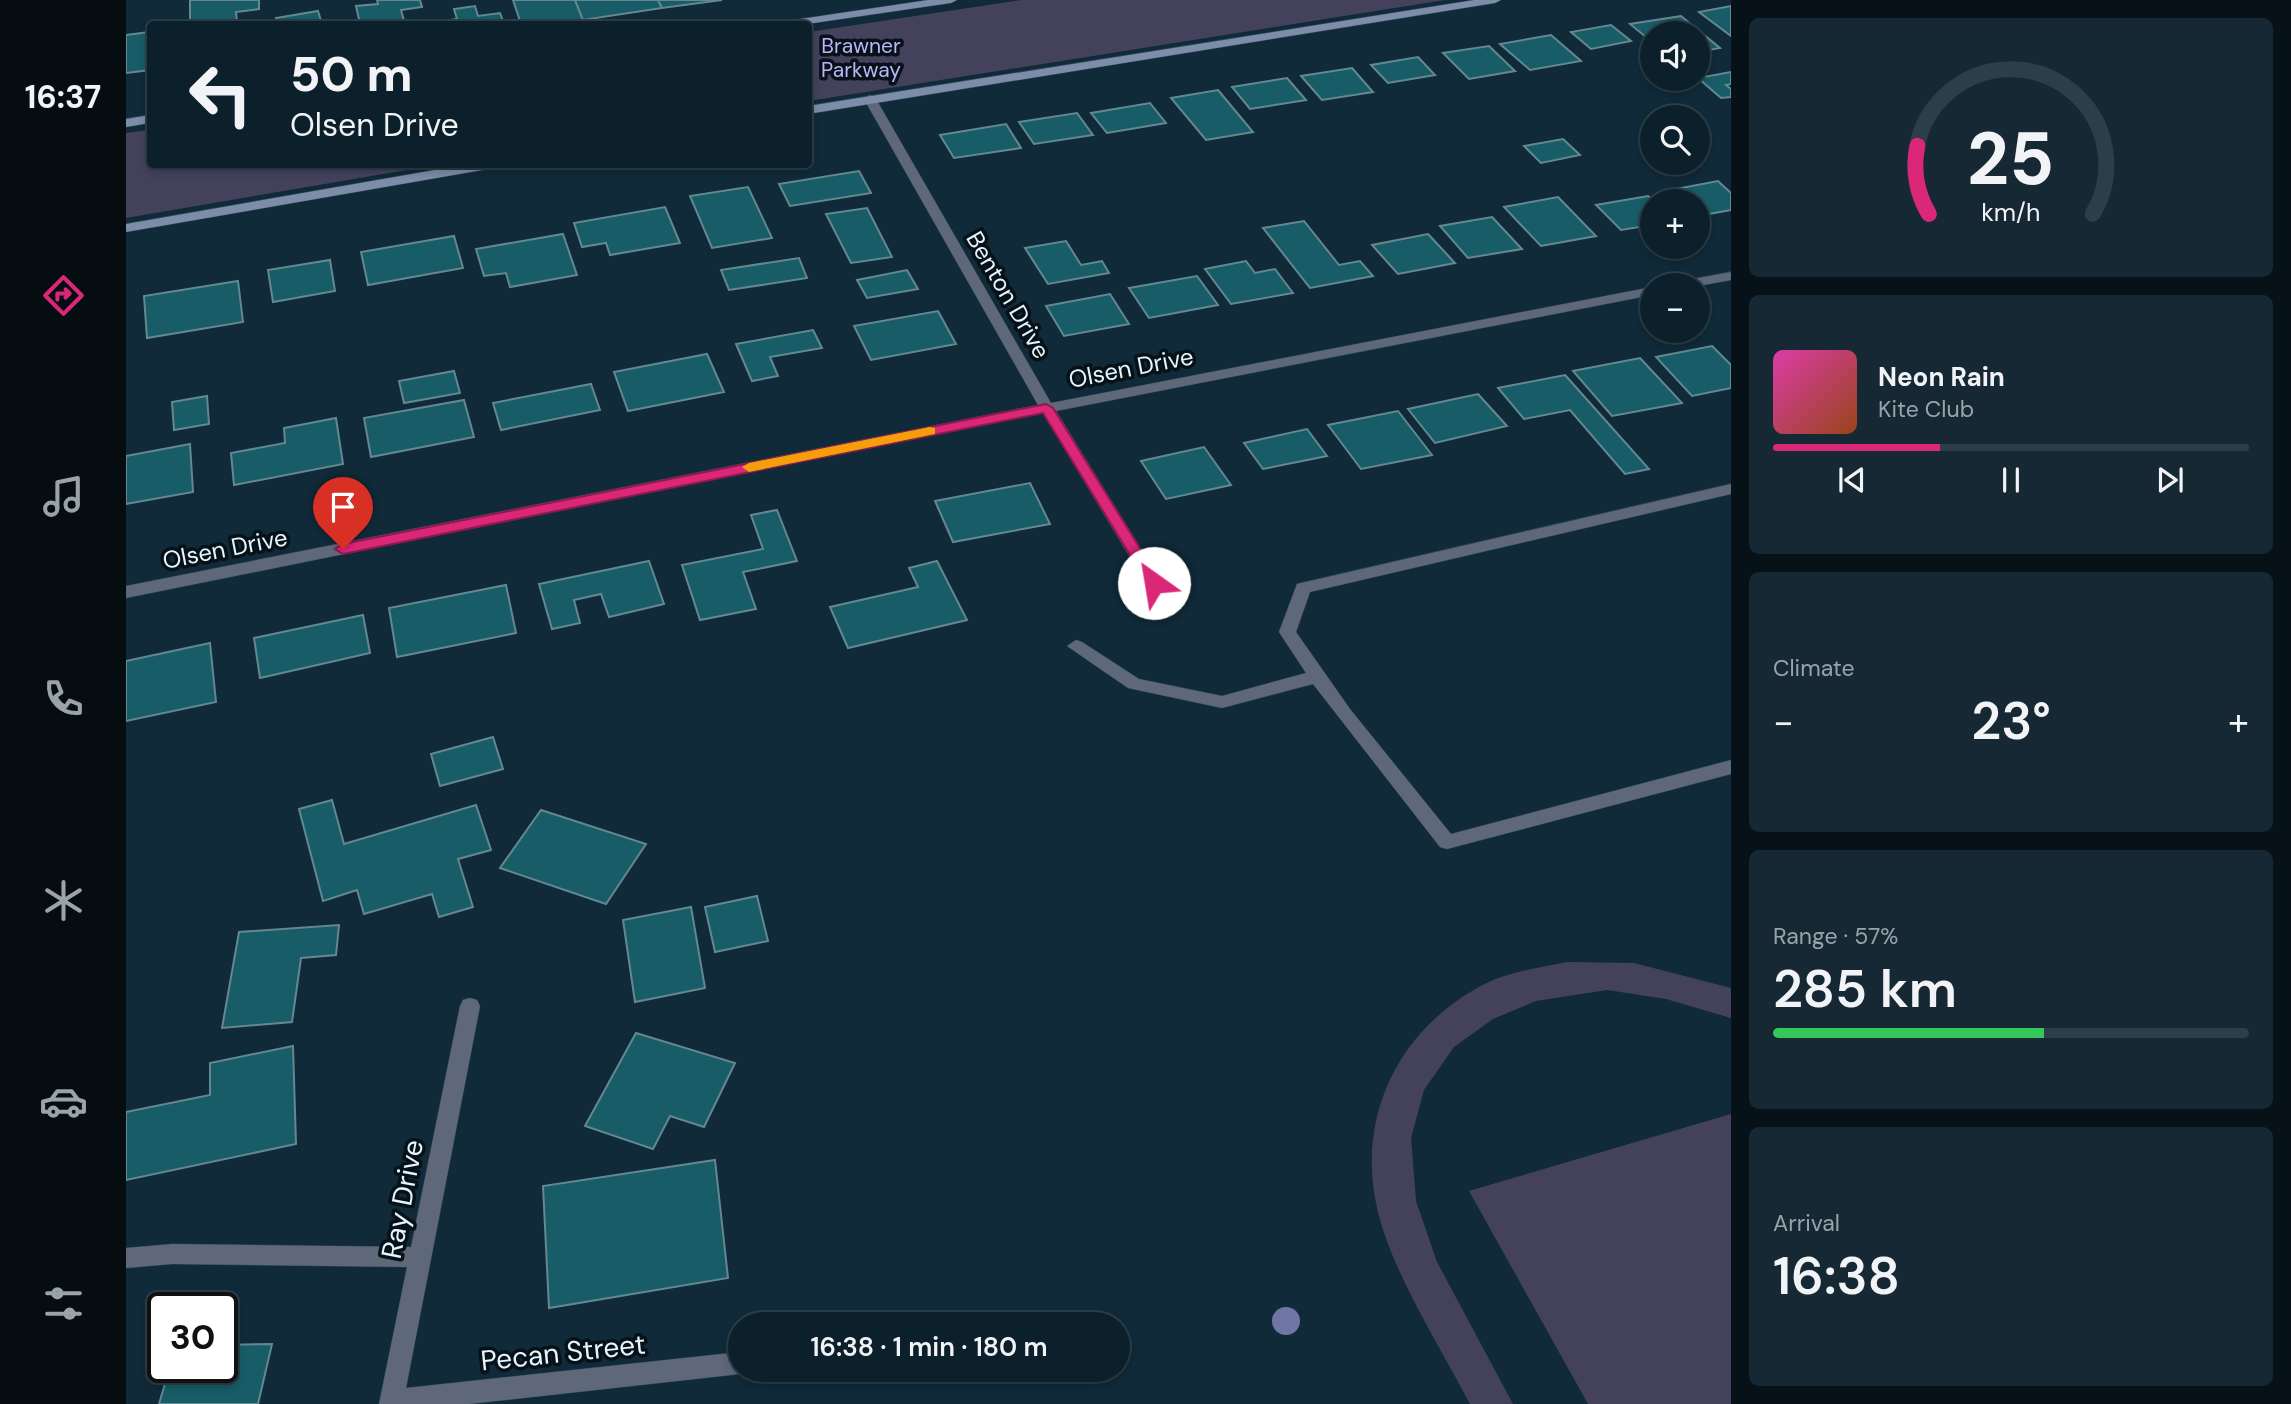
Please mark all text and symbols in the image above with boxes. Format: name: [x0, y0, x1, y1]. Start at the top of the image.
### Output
map controls: [1640, 21, 1710, 343]
button: sound: [1640, 21, 1710, 91]
park label: Brawner Parkway: [821, 32, 901, 84]
text: 50 m: [290, 42, 413, 106]
icon: left: [175, 49, 266, 140]
text: 16:37: [25, 76, 101, 118]
text: Olsen Drive: [290, 104, 459, 146]
button: search: [1640, 105, 1710, 175]
text: 25: [1967, 112, 2055, 207]
button: +: [1640, 189, 1710, 259]
text: km/h: [1981, 195, 2041, 228]
street label: Benton Drive: [959, 225, 1057, 364]
icon: directions: [39, 271, 88, 320]
button: −: [1640, 273, 1710, 343]
street label: Olsen Drive: [1066, 340, 1196, 395]
text: Neon Rain: [1878, 360, 2005, 394]
text: Kite Club: [1878, 394, 1974, 424]
icon: previous: [1833, 461, 1871, 499]
icon: pause: [1992, 461, 2030, 499]
icon: next: [2151, 461, 2189, 499]
icon: music: [39, 472, 88, 521]
pin: [313, 477, 373, 549]
icon: arrive: [324, 488, 362, 526]
street label: Olsen Drive: [160, 521, 290, 576]
position arrow: [1117, 546, 1191, 620]
text: Climate: [1773, 653, 1855, 683]
icon: phone: [39, 674, 88, 723]
text: 23°: [1971, 687, 2051, 755]
text: −: [1773, 697, 1794, 747]
text: +: [2228, 697, 2249, 747]
icon: climate: [39, 876, 88, 925]
text: Range · 57%: [1773, 921, 1898, 951]
text: 285 km: [1773, 955, 1957, 1023]
icon: car: [39, 1077, 88, 1126]
street label: Ray Drive: [373, 1136, 432, 1262]
text: Arrival: [1773, 1208, 1840, 1238]
text: 16:38: [1773, 1242, 1900, 1310]
icon: filters: [39, 1279, 88, 1328]
speed limit sign: 30: [147, 1292, 238, 1383]
street label: Pecan Street: [479, 1325, 647, 1380]
text: 16:38 · 1 min · 180 m: [810, 1330, 1048, 1364]

